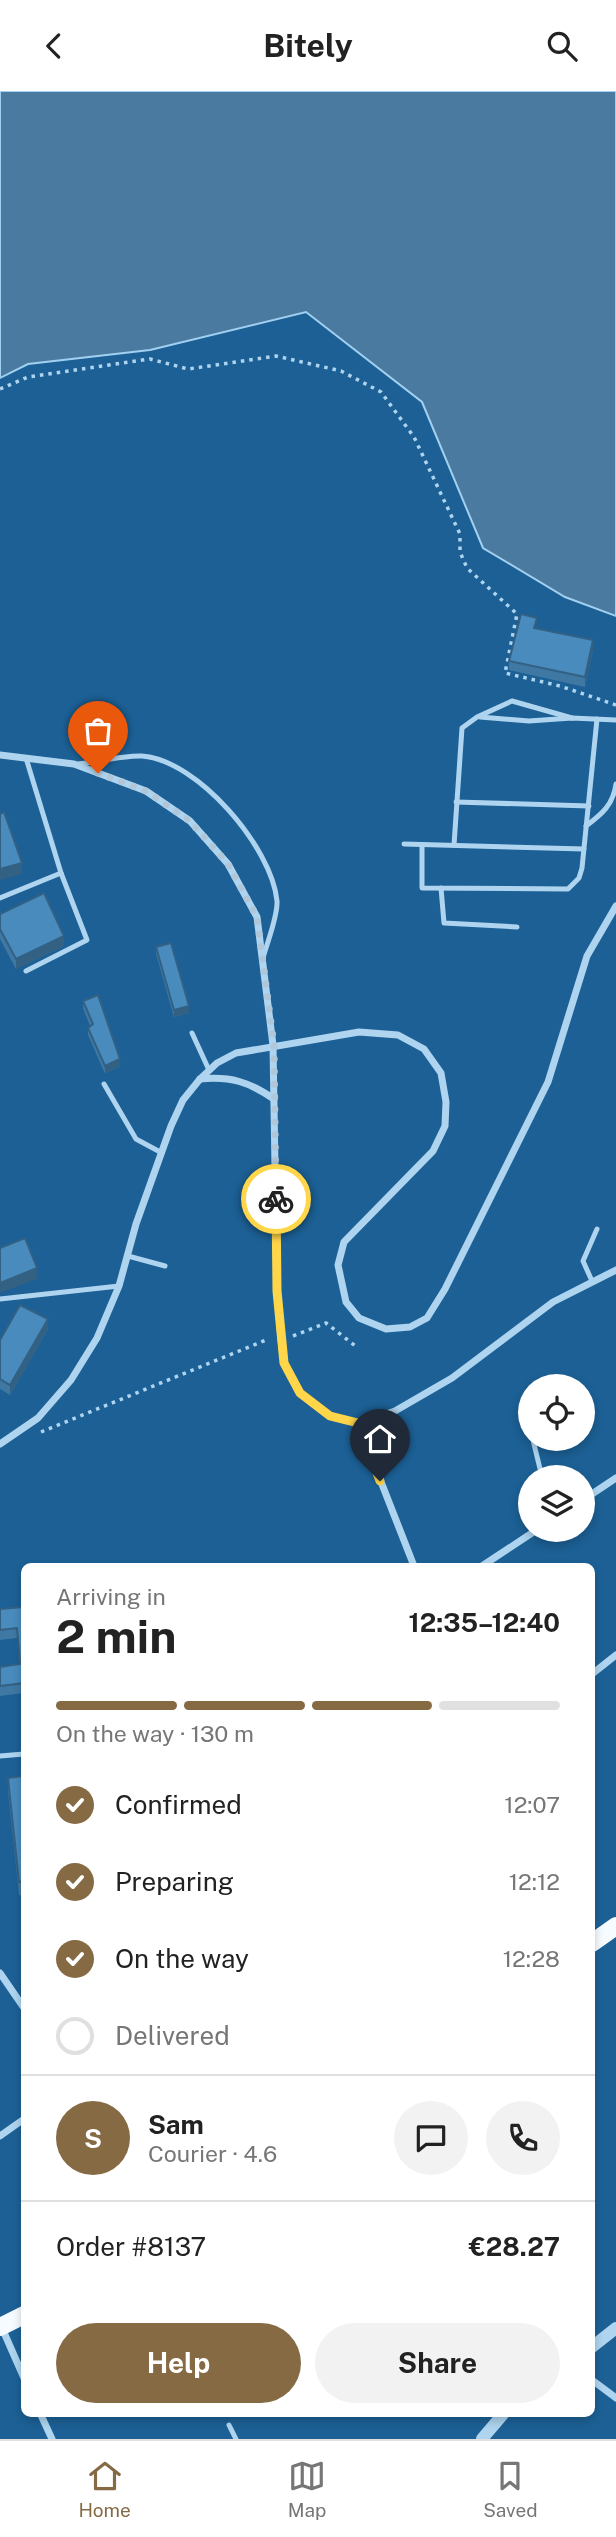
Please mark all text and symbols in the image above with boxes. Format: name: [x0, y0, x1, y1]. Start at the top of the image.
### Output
icon: back: [35, 27, 73, 65]
text: Bitely: [263, 27, 353, 64]
icon: search: [543, 27, 581, 65]
pin: [68, 701, 128, 773]
icon: bag: [79, 712, 117, 750]
courier: [241, 1164, 311, 1234]
icon: bike: [257, 1180, 295, 1218]
map controls: [518, 1374, 595, 1542]
button: locate: [518, 1374, 595, 1451]
pin: [350, 1409, 410, 1481]
icon: home: [361, 1420, 399, 1458]
button: layers: [518, 1465, 595, 1542]
text: Arriving in: [56, 1583, 166, 1610]
text: 12:35–12:40: [409, 1607, 560, 1638]
text: 2 min: [56, 1609, 176, 1663]
text: On the way · 130 m: [56, 1720, 254, 1747]
icon: check: [56, 1786, 94, 1824]
text: Confirmed: [115, 1789, 242, 1820]
text: 12:07: [504, 1791, 560, 1818]
icon: check: [56, 1863, 94, 1901]
text: Preparing: [115, 1866, 234, 1897]
text: 12:12: [509, 1868, 560, 1895]
icon: check: [56, 1940, 94, 1978]
text: On the way: [115, 1943, 249, 1974]
text: 12:28: [503, 1945, 560, 1972]
text: Delivered: [115, 2020, 230, 2051]
button: chat: [394, 2101, 468, 2175]
button: phone: [486, 2101, 560, 2175]
text: Sam: [148, 2109, 204, 2140]
text: S: [84, 2123, 102, 2154]
text: Courier · 4.6: [148, 2140, 277, 2167]
text: Order #8137: [56, 2231, 206, 2262]
text: €28.27: [469, 2231, 560, 2262]
button: Help: [56, 2323, 301, 2403]
button: Share: [315, 2323, 560, 2403]
tab: Home: [78, 2457, 131, 2521]
tab: Map: [288, 2457, 326, 2521]
tab: Saved: [483, 2457, 538, 2521]

